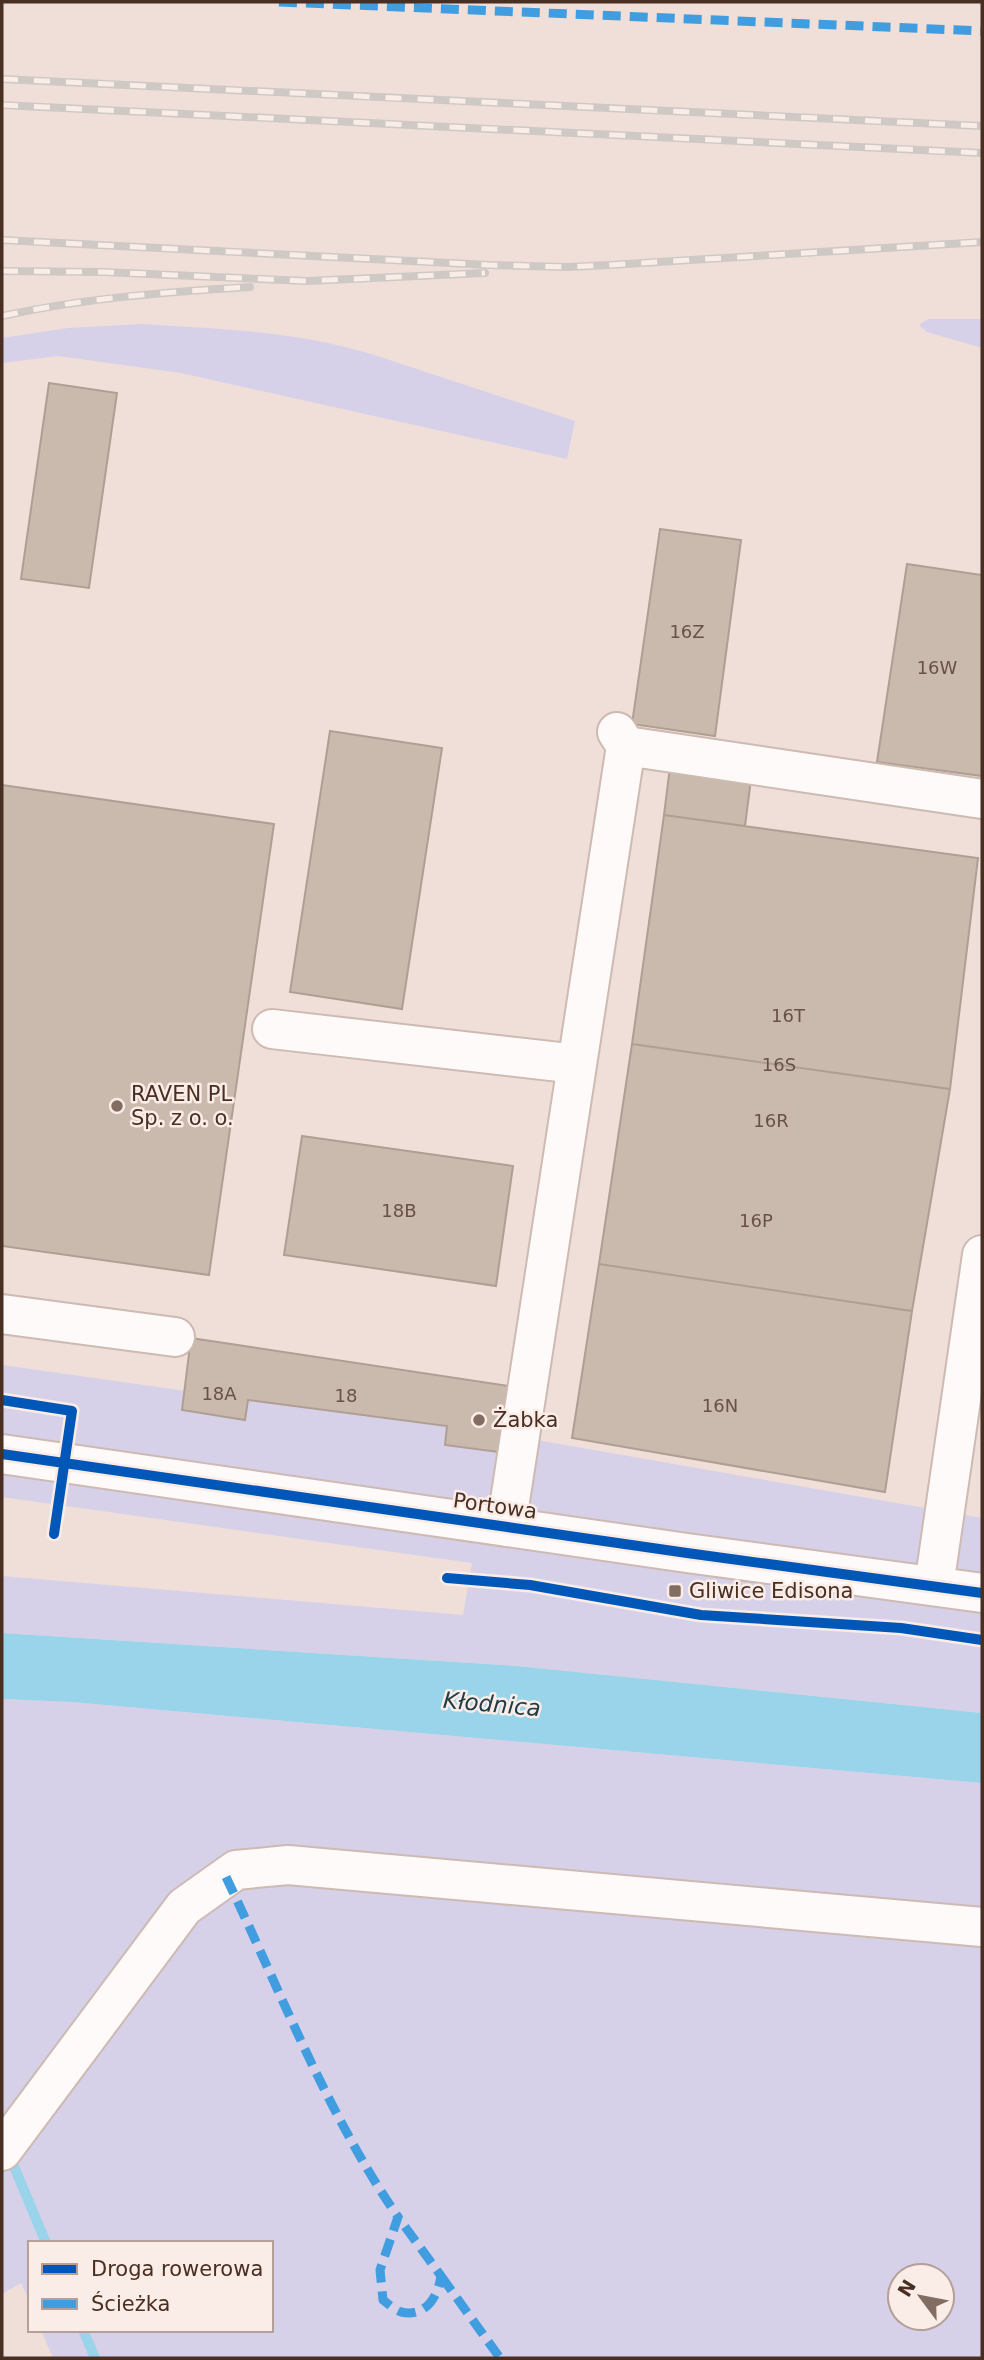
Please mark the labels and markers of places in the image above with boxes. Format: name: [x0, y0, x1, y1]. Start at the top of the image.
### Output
place label: RAVEN PL Sp. z o. o.: [131, 1082, 234, 1130]
marker: RAVEN PL Sp. z o. o.: [109, 1098, 125, 1114]
place label: Żabka: [493, 1407, 558, 1432]
marker: Żabka: [471, 1412, 487, 1428]
place label: Gliwice Edisona: [689, 1579, 854, 1603]
marker: Gliwice Edisona: [667, 1583, 683, 1599]

